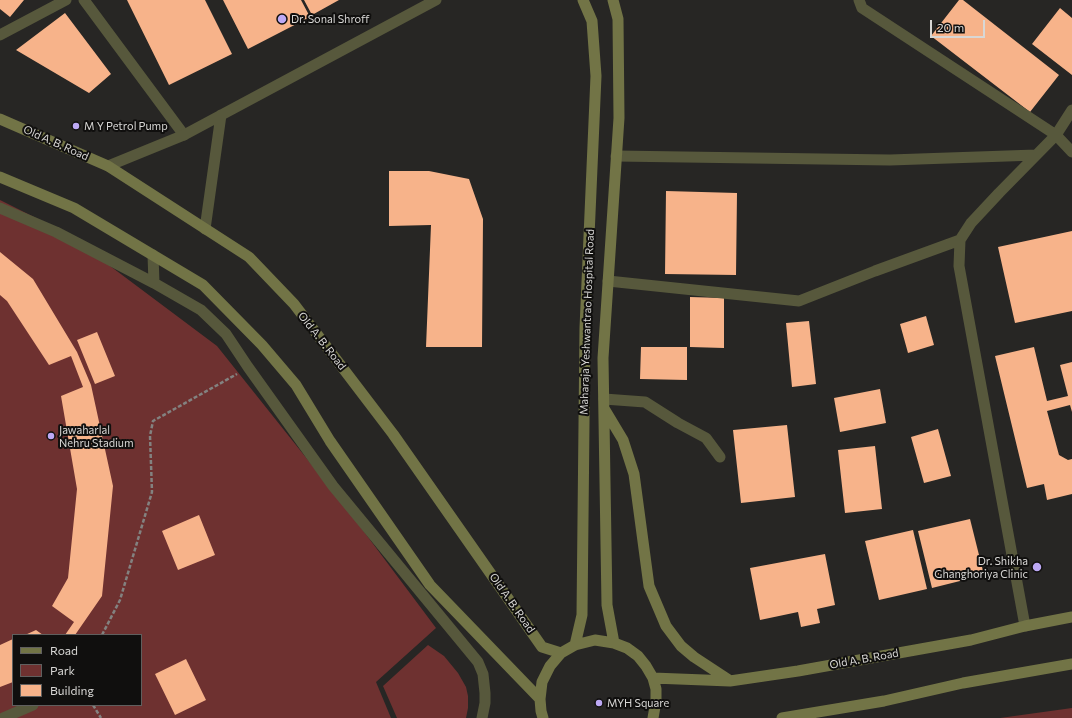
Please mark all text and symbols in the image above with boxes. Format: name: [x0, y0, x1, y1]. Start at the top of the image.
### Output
place label: Dr. Sonal Shroff: [291, 12, 370, 26]
scale bar: [932, 12, 987, 38]
marker: Dr. Sonal Shroff: [276, 13, 288, 25]
text: 20 m: [937, 20, 964, 34]
place label: M Y Petrol Pump: [84, 119, 168, 133]
marker: M Y Petrol Pump: [71, 121, 81, 131]
street label: Old A. B. Road: [21, 123, 91, 163]
street label: Maharaja Yeshwantrao Hospital Road: [577, 229, 597, 415]
street label: Old A. B. Road: [295, 309, 349, 373]
place label: Jawaharlal Nehru Stadium: [59, 423, 134, 449]
marker: Jawaharlal Nehru Stadium: [46, 431, 56, 441]
place label: Dr. Shikha Ghanghoriya Clinic: [934, 554, 1028, 580]
marker: Dr. Shikha Ghanghoriya Clinic: [1031, 561, 1043, 573]
street label: Old A. B. Road: [487, 571, 537, 635]
legend: [12, 634, 142, 706]
text: Road: [50, 643, 78, 657]
street label: Old A. B. Road: [828, 646, 900, 672]
text: Park: [50, 663, 75, 677]
text: Building: [50, 683, 94, 697]
place label: MYH Square: [607, 696, 669, 710]
marker: MYH Square: [594, 698, 604, 708]

